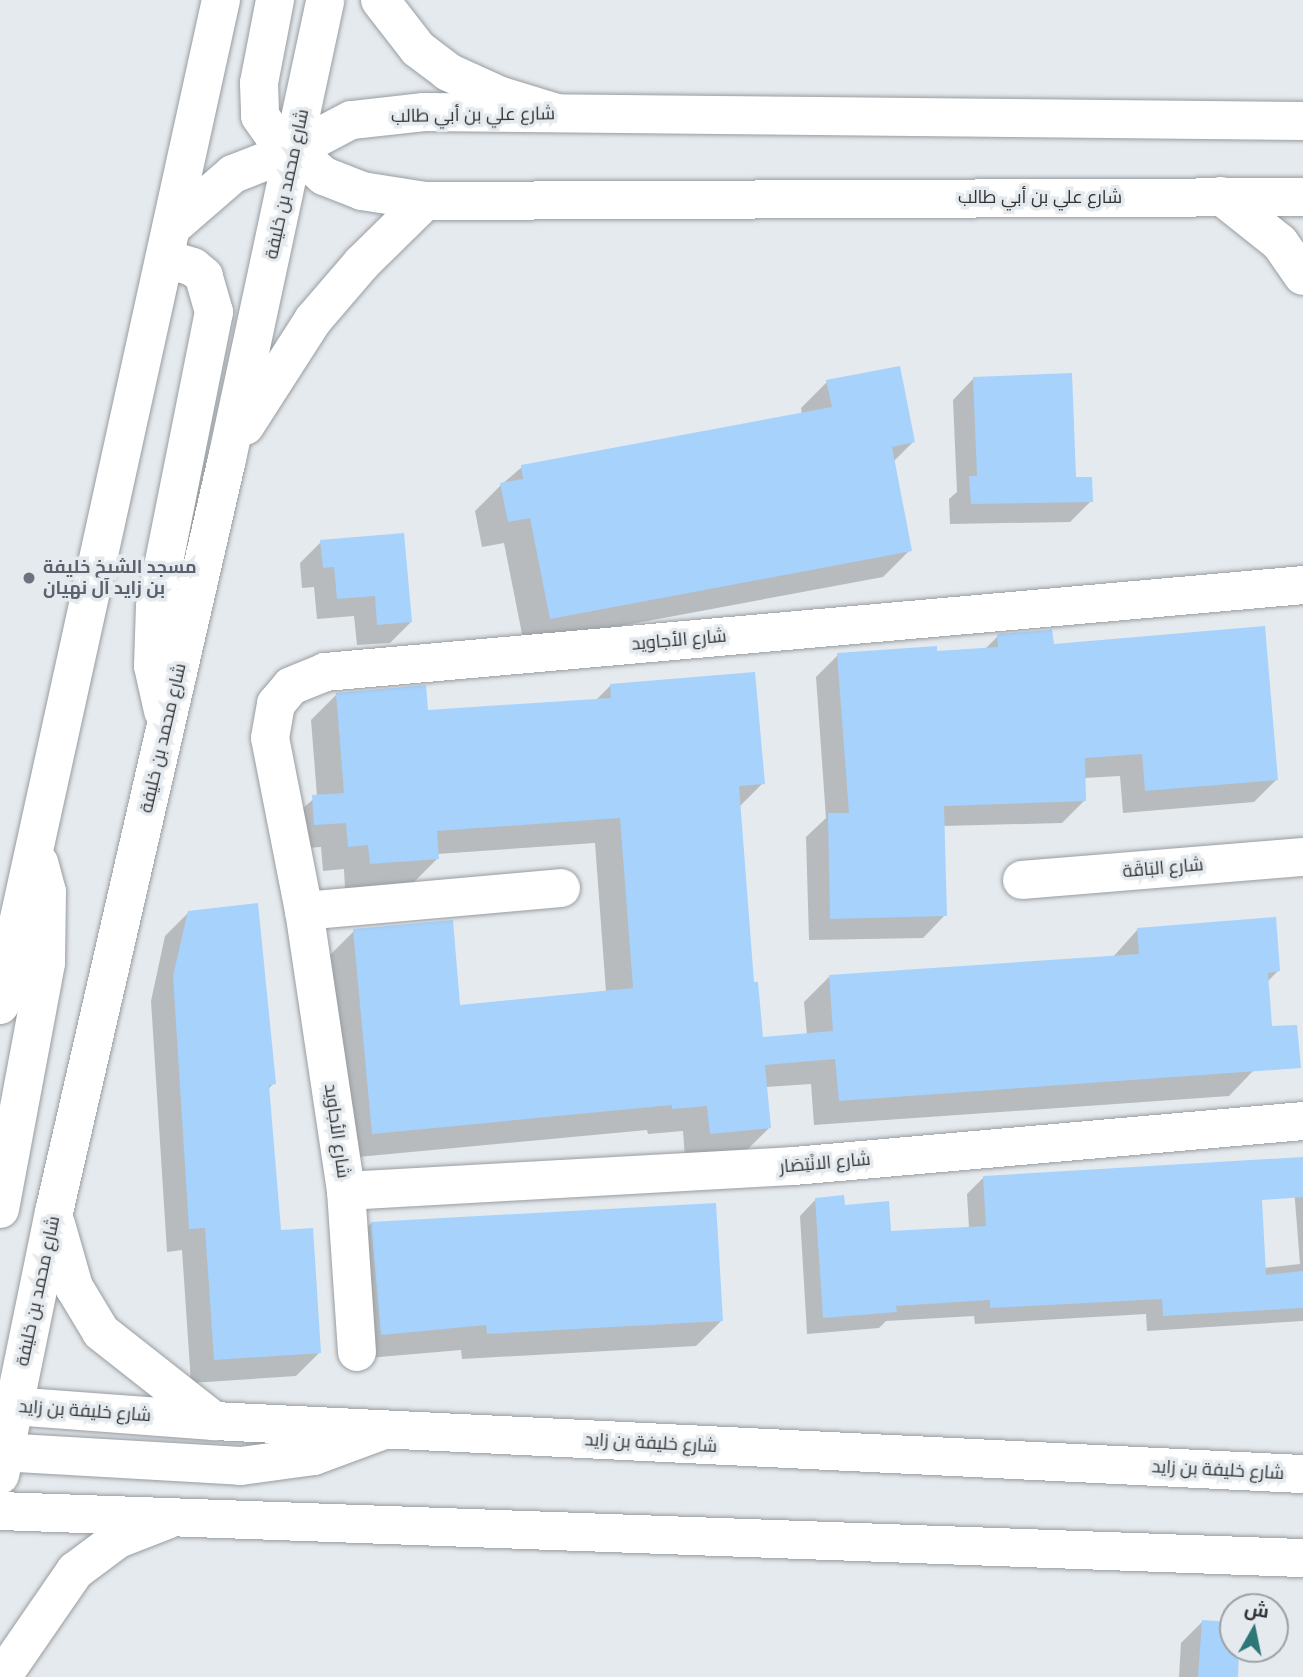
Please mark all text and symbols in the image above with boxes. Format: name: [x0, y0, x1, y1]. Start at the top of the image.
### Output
street label: شارع علي بن أبي طالب: [391, 103, 555, 127]
street label: شارع محمد بن خليفة: [261, 107, 313, 261]
street label: شارع علي بن أبي طالب: [958, 186, 1122, 208]
place label: مسجد الشيخ خليفة بن زايد آل نهيان: [43, 557, 197, 600]
marker: مسجد الشيخ خليفة بن زايد آل نهيان: [21, 570, 37, 586]
street label: شارع الأجاويد: [631, 625, 727, 655]
street label: شارع محمد بن خليفة: [135, 661, 191, 815]
street label: شارع البَاقَة: [1122, 854, 1204, 882]
street label: شارع الأجاويد: [320, 1082, 354, 1180]
street label: شارع الانْتِصَار: [779, 1148, 871, 1178]
street label: شارع محمد بن خليفة: [12, 1214, 64, 1368]
street label: شارع خليفة بن زايد: [18, 1396, 152, 1426]
street label: شارع خليفة بن زايد: [584, 1429, 718, 1457]
street label: شارع خليفة بن زايد: [1151, 1456, 1285, 1484]
north arrow: [1219, 1593, 1289, 1663]
text: ش: [1243, 1596, 1271, 1622]

